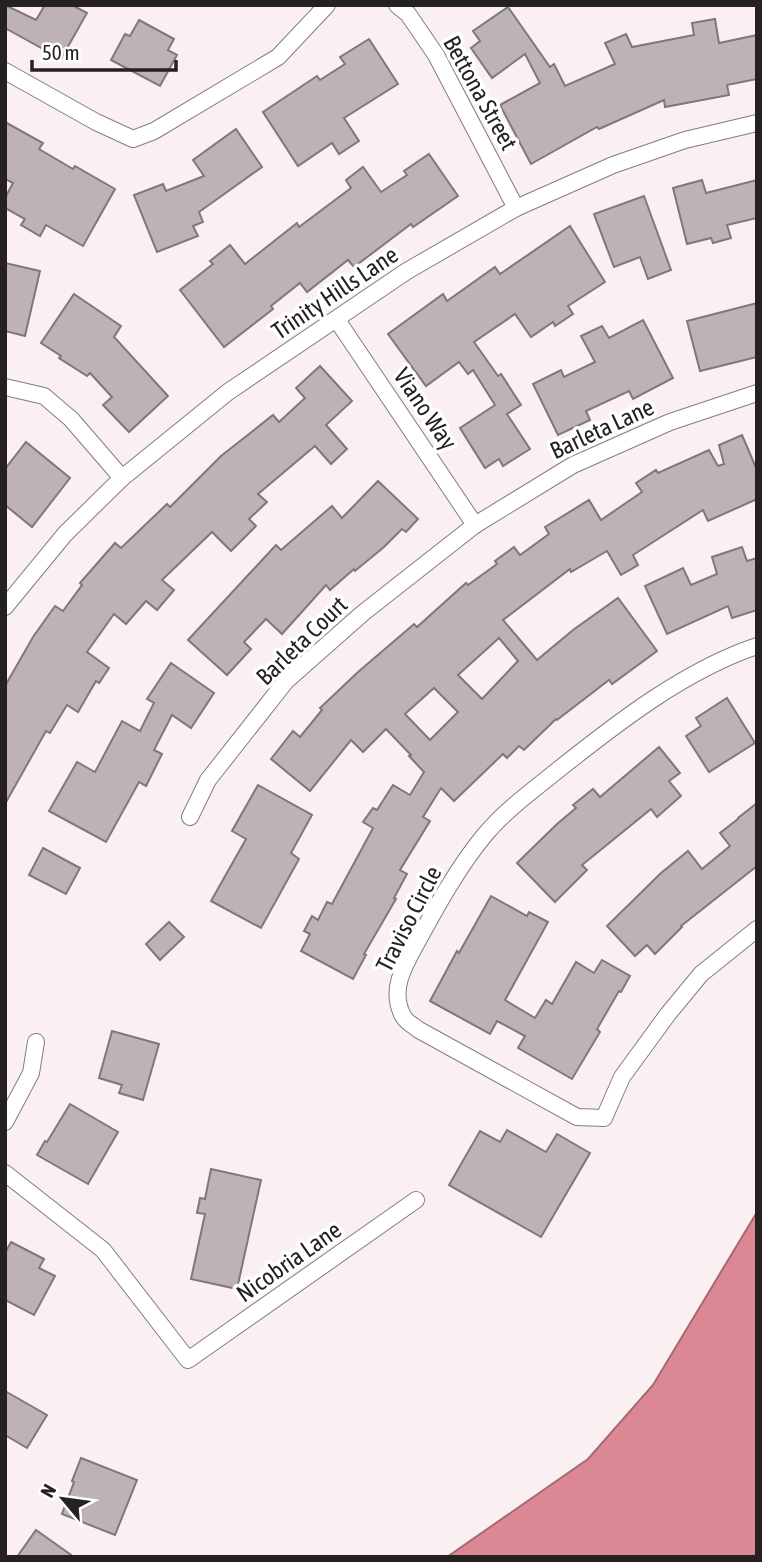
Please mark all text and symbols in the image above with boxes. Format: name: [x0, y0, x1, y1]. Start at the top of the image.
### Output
scale bar: [32, 28, 175, 72]
street label: Bettona Street: [438, 31, 523, 154]
text: 50 m: [42, 40, 80, 64]
street label: Trinity Hills Lane: [267, 241, 403, 345]
street label: Viano Way: [388, 363, 462, 455]
street label: Barleta Lane: [546, 393, 658, 464]
street label: Barleta Court: [251, 591, 353, 690]
street label: Traviso Circle: [371, 862, 447, 976]
street label: Nicobria Lane: [231, 1216, 346, 1307]
north arrow: [28, 1464, 98, 1534]
text: N: [36, 1481, 60, 1501]

